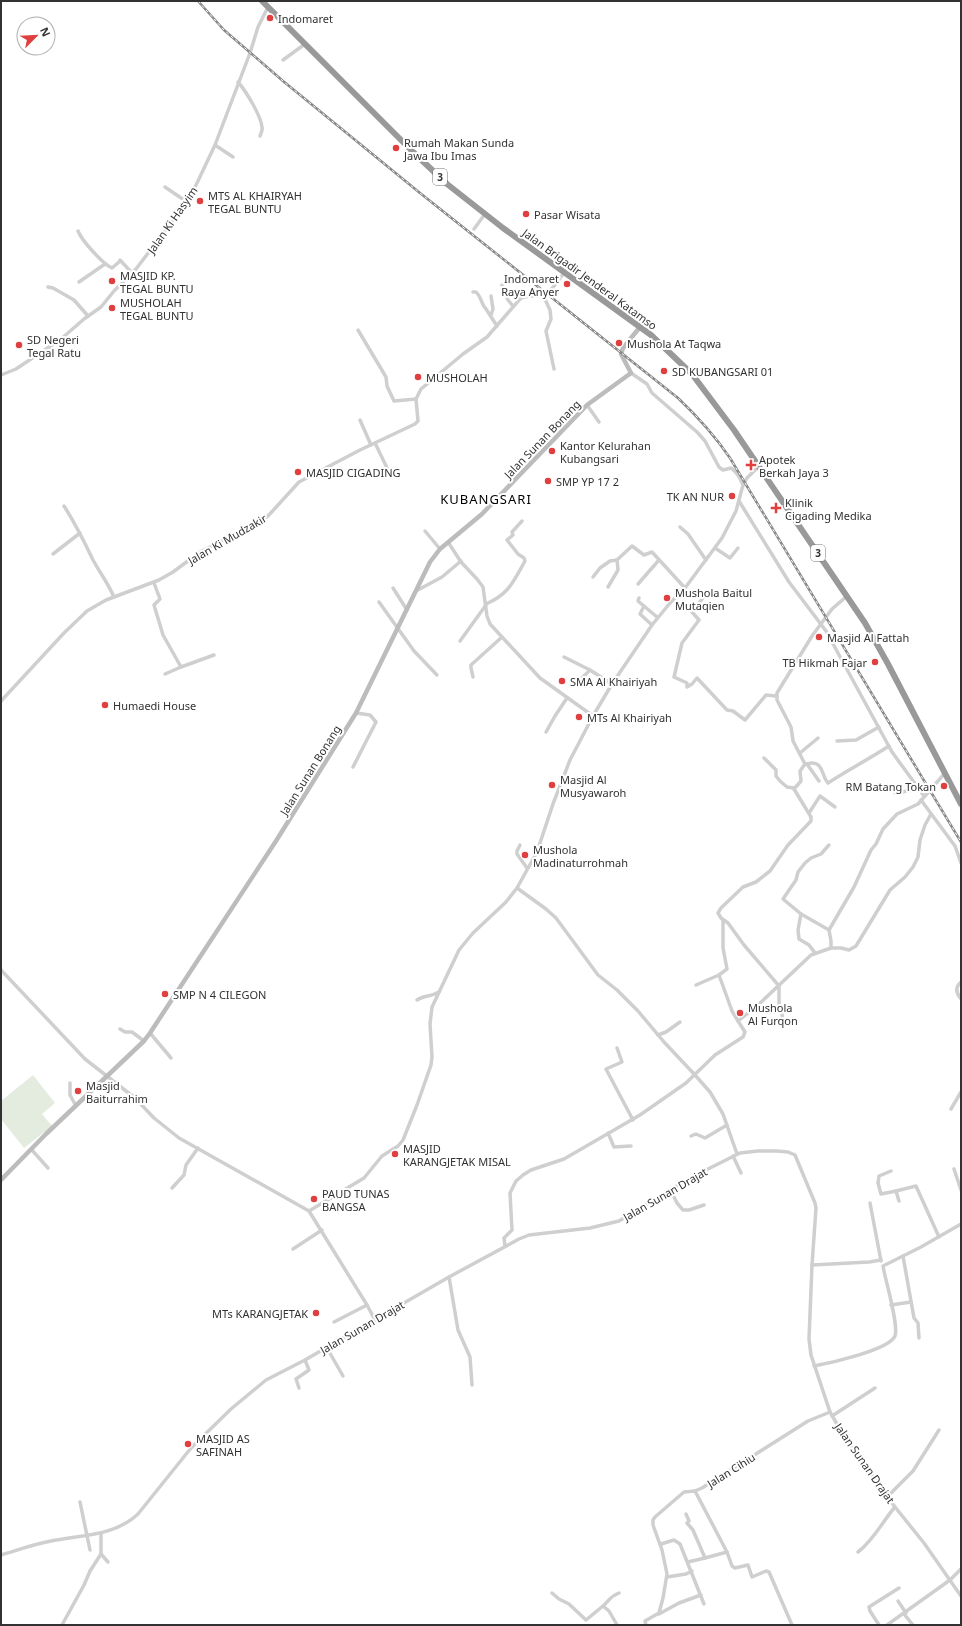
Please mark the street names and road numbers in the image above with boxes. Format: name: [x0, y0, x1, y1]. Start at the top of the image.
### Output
road number: 3: [433, 169, 447, 185]
street label: Jalan Ki Hasyim: [143, 183, 201, 257]
street label: Jalan Brigadir Jenderal Katamso: [519, 224, 661, 333]
street label: Jalan Sunan Bonang: [500, 397, 583, 482]
street label: Jalan Ki Mudzakir: [184, 510, 269, 568]
road number: 3: [811, 545, 825, 561]
street label: Jalan Sunan Bonang: [276, 722, 344, 819]
street label: Jalan Sunan Drajat: [619, 1164, 710, 1225]
street label: Jalan Sunan Drajat: [316, 1297, 407, 1358]
street label: Jalan Sunan Drajat: [831, 1419, 898, 1506]
street label: Jalan Cihiu: [703, 1449, 758, 1491]

